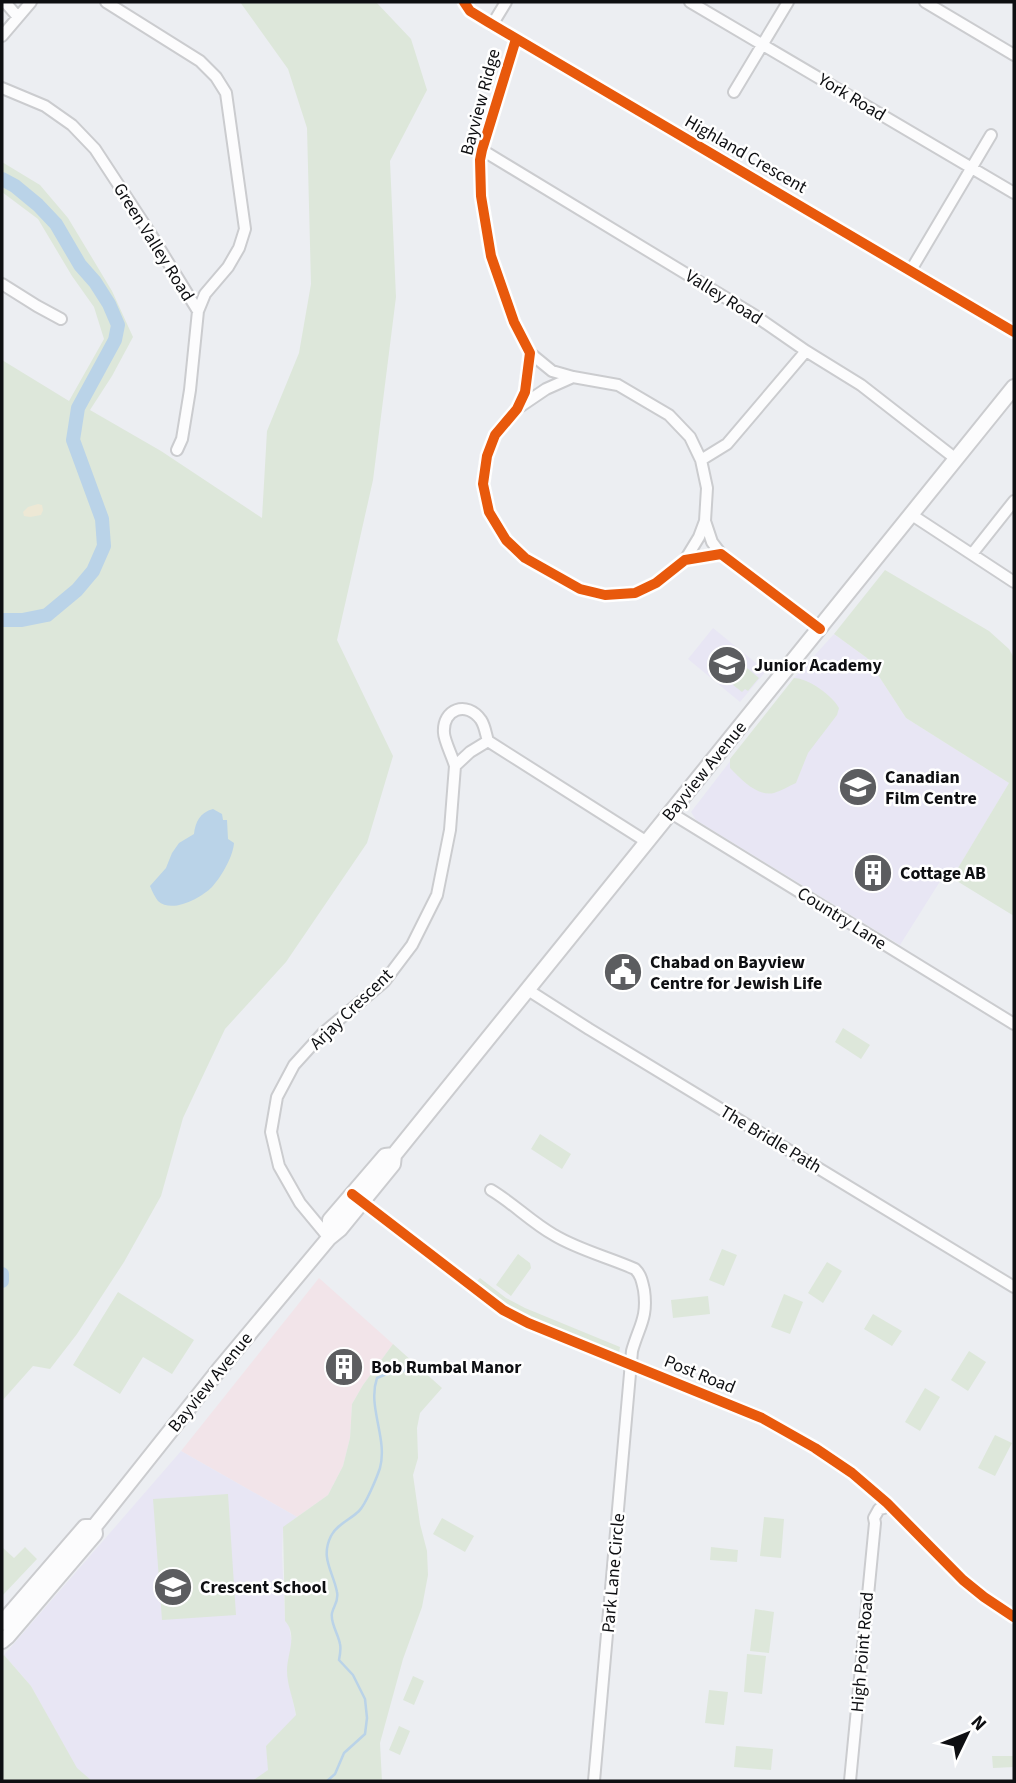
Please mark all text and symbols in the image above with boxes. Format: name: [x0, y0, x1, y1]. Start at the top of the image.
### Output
street label: Bayview Ridge: [454, 46, 507, 158]
street label: York Road: [812, 67, 890, 127]
street label: Highland Crescent: [680, 109, 812, 200]
street label: Green Valley Road: [107, 178, 200, 306]
street label: Valley Road: [680, 264, 767, 331]
school or university icon: Junior Academy: [706, 644, 748, 686]
place label: Junior Academy: [754, 653, 883, 678]
street label: Bayview Avenue: [656, 716, 753, 827]
place label: Canadian Film Centre: [885, 765, 977, 811]
school or university icon: Canadian Film Centre: [837, 766, 879, 808]
building icon: Cottage AB: [852, 852, 894, 894]
place label: Cottage AB: [900, 861, 986, 886]
street label: Country Lane: [792, 881, 891, 956]
place label: Chabad on Bayview Centre for Jewish Life: [650, 950, 822, 996]
public building icon: Chabad on Bayview Centre for Jewish Life: [602, 951, 644, 993]
street label: Arjay Crescent: [304, 963, 399, 1056]
street label: The Bridle Path: [715, 1099, 826, 1180]
street label: Bayview Avenue: [162, 1327, 259, 1438]
building icon: Bob Rumbal Manor: [323, 1346, 365, 1388]
street label: Post Road: [660, 1349, 739, 1400]
place label: Bob Rumbal Manor: [371, 1355, 522, 1380]
street label: Park Lane Circle: [596, 1512, 631, 1634]
school or university icon: Crescent School: [152, 1566, 194, 1608]
place label: Crescent School: [200, 1575, 327, 1600]
street label: High Point Road: [845, 1591, 880, 1713]
north arrow: [932, 1699, 1002, 1769]
text: N: [964, 1710, 993, 1737]

